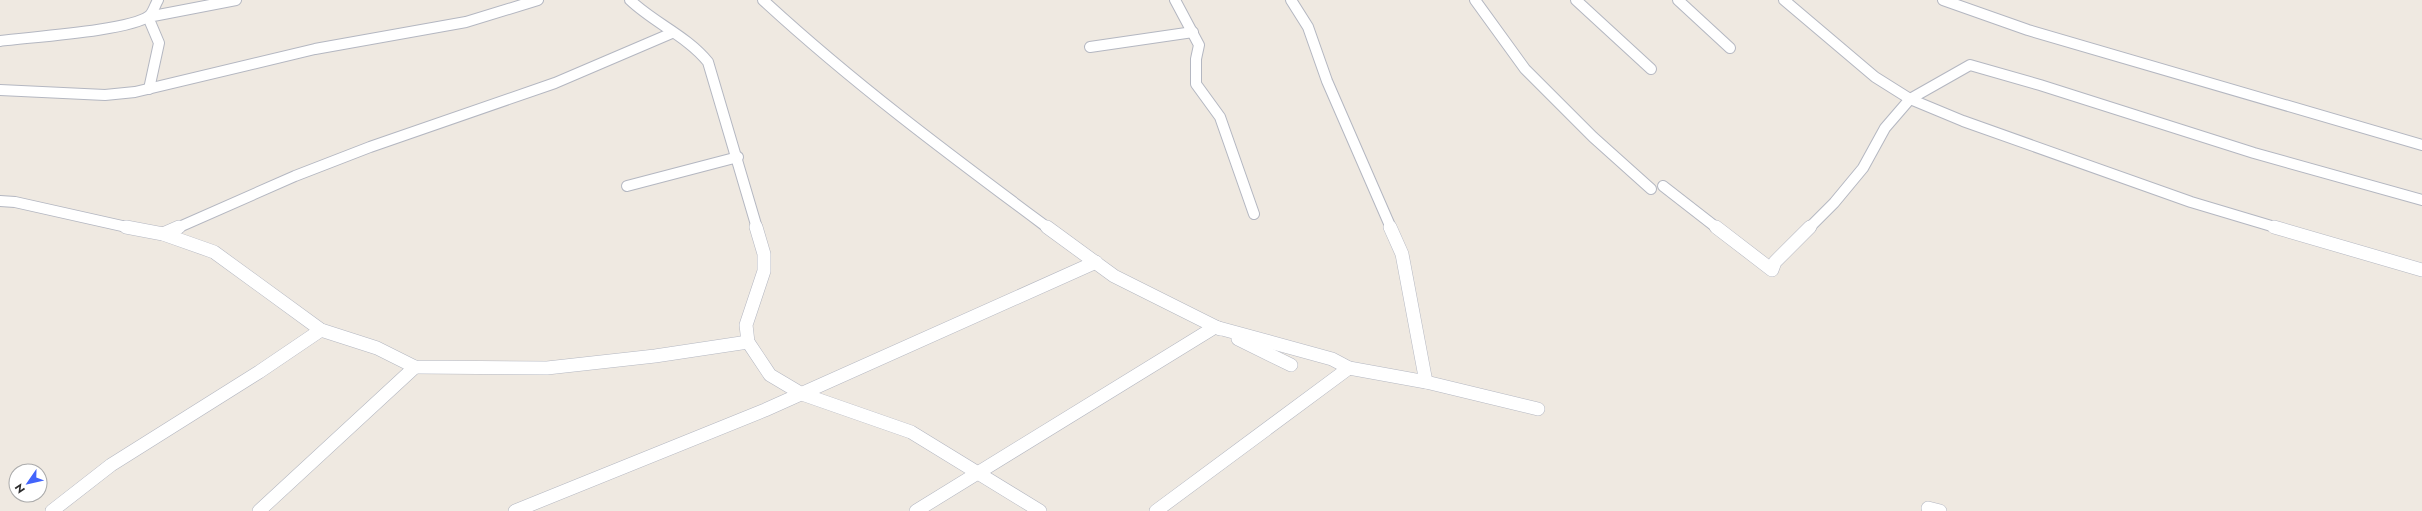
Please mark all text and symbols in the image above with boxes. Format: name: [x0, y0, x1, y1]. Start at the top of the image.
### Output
north arrow: [8, 463, 48, 503]
text: N: [11, 480, 29, 497]

